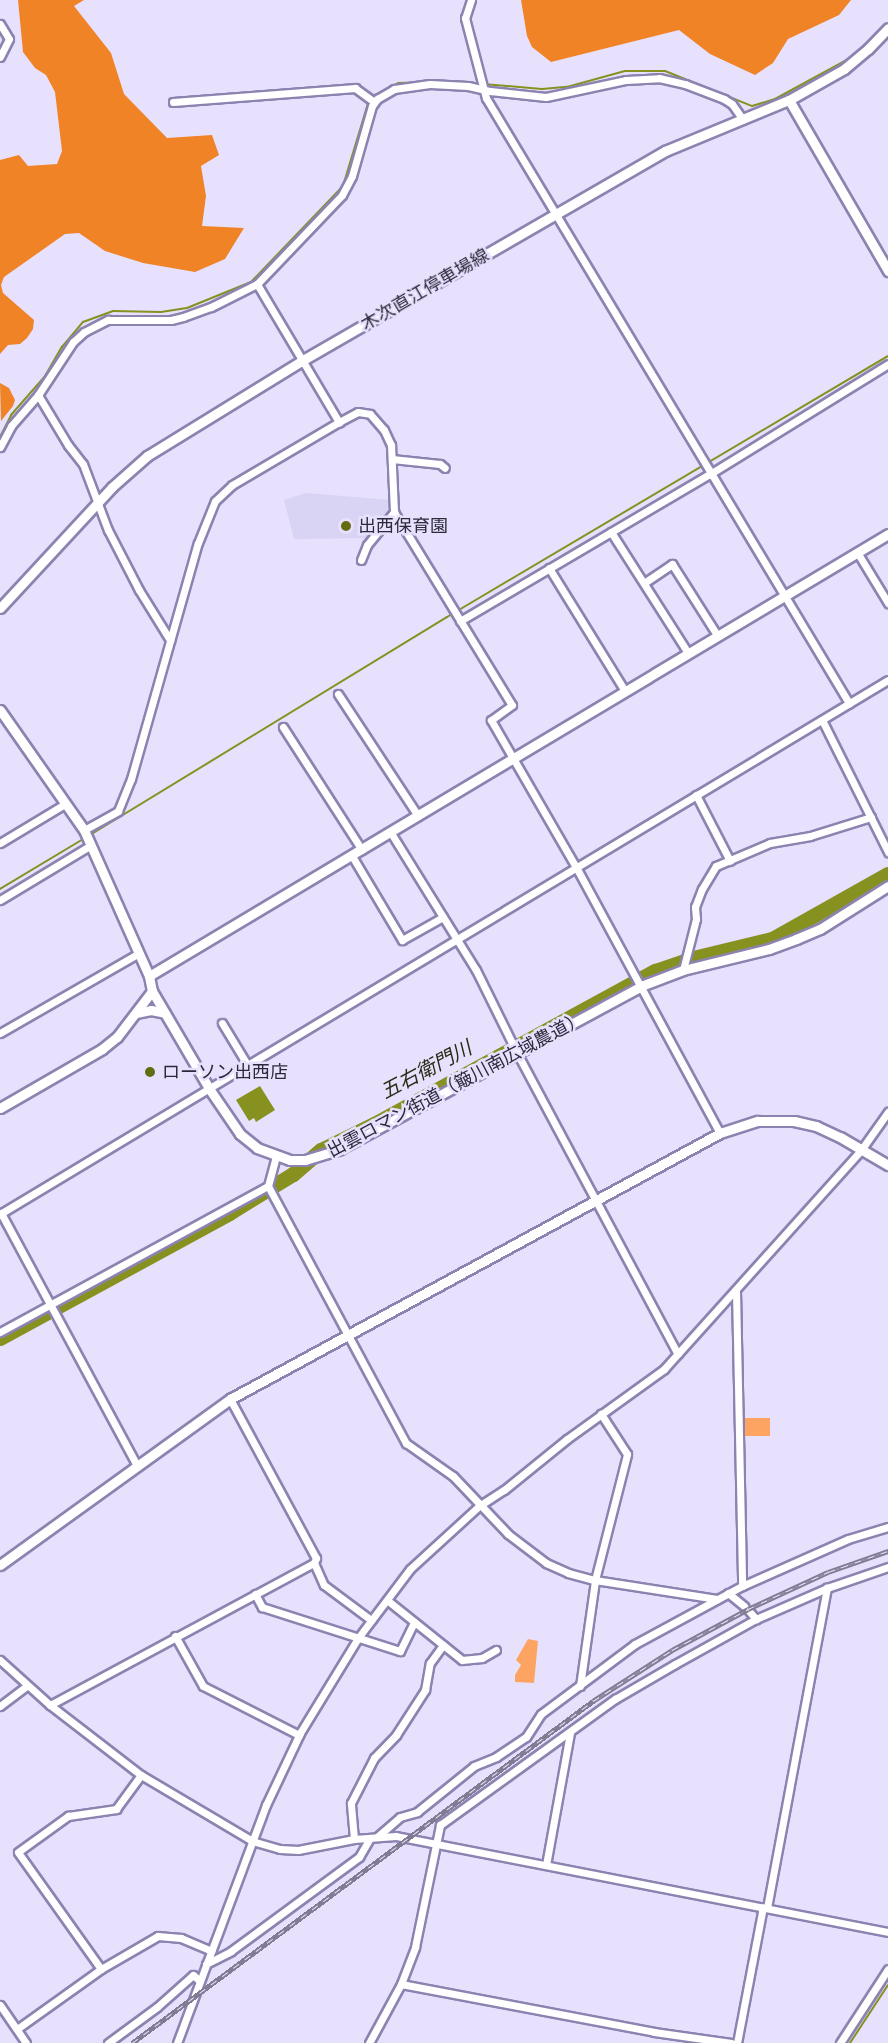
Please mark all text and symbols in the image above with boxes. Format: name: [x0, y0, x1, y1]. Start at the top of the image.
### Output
street label: 木次直江停車場線: [357, 245, 493, 335]
place label: 出西保育園: [358, 515, 448, 537]
marker: 出西保育園: [339, 519, 353, 533]
street label: 出雲ロマン街道（簸川南広域農道）: [324, 1008, 588, 1162]
water label: 五右衛門川: [376, 1036, 476, 1104]
place label: ローソン出西店: [162, 1061, 288, 1083]
marker: ローソン出西店: [143, 1065, 157, 1079]

